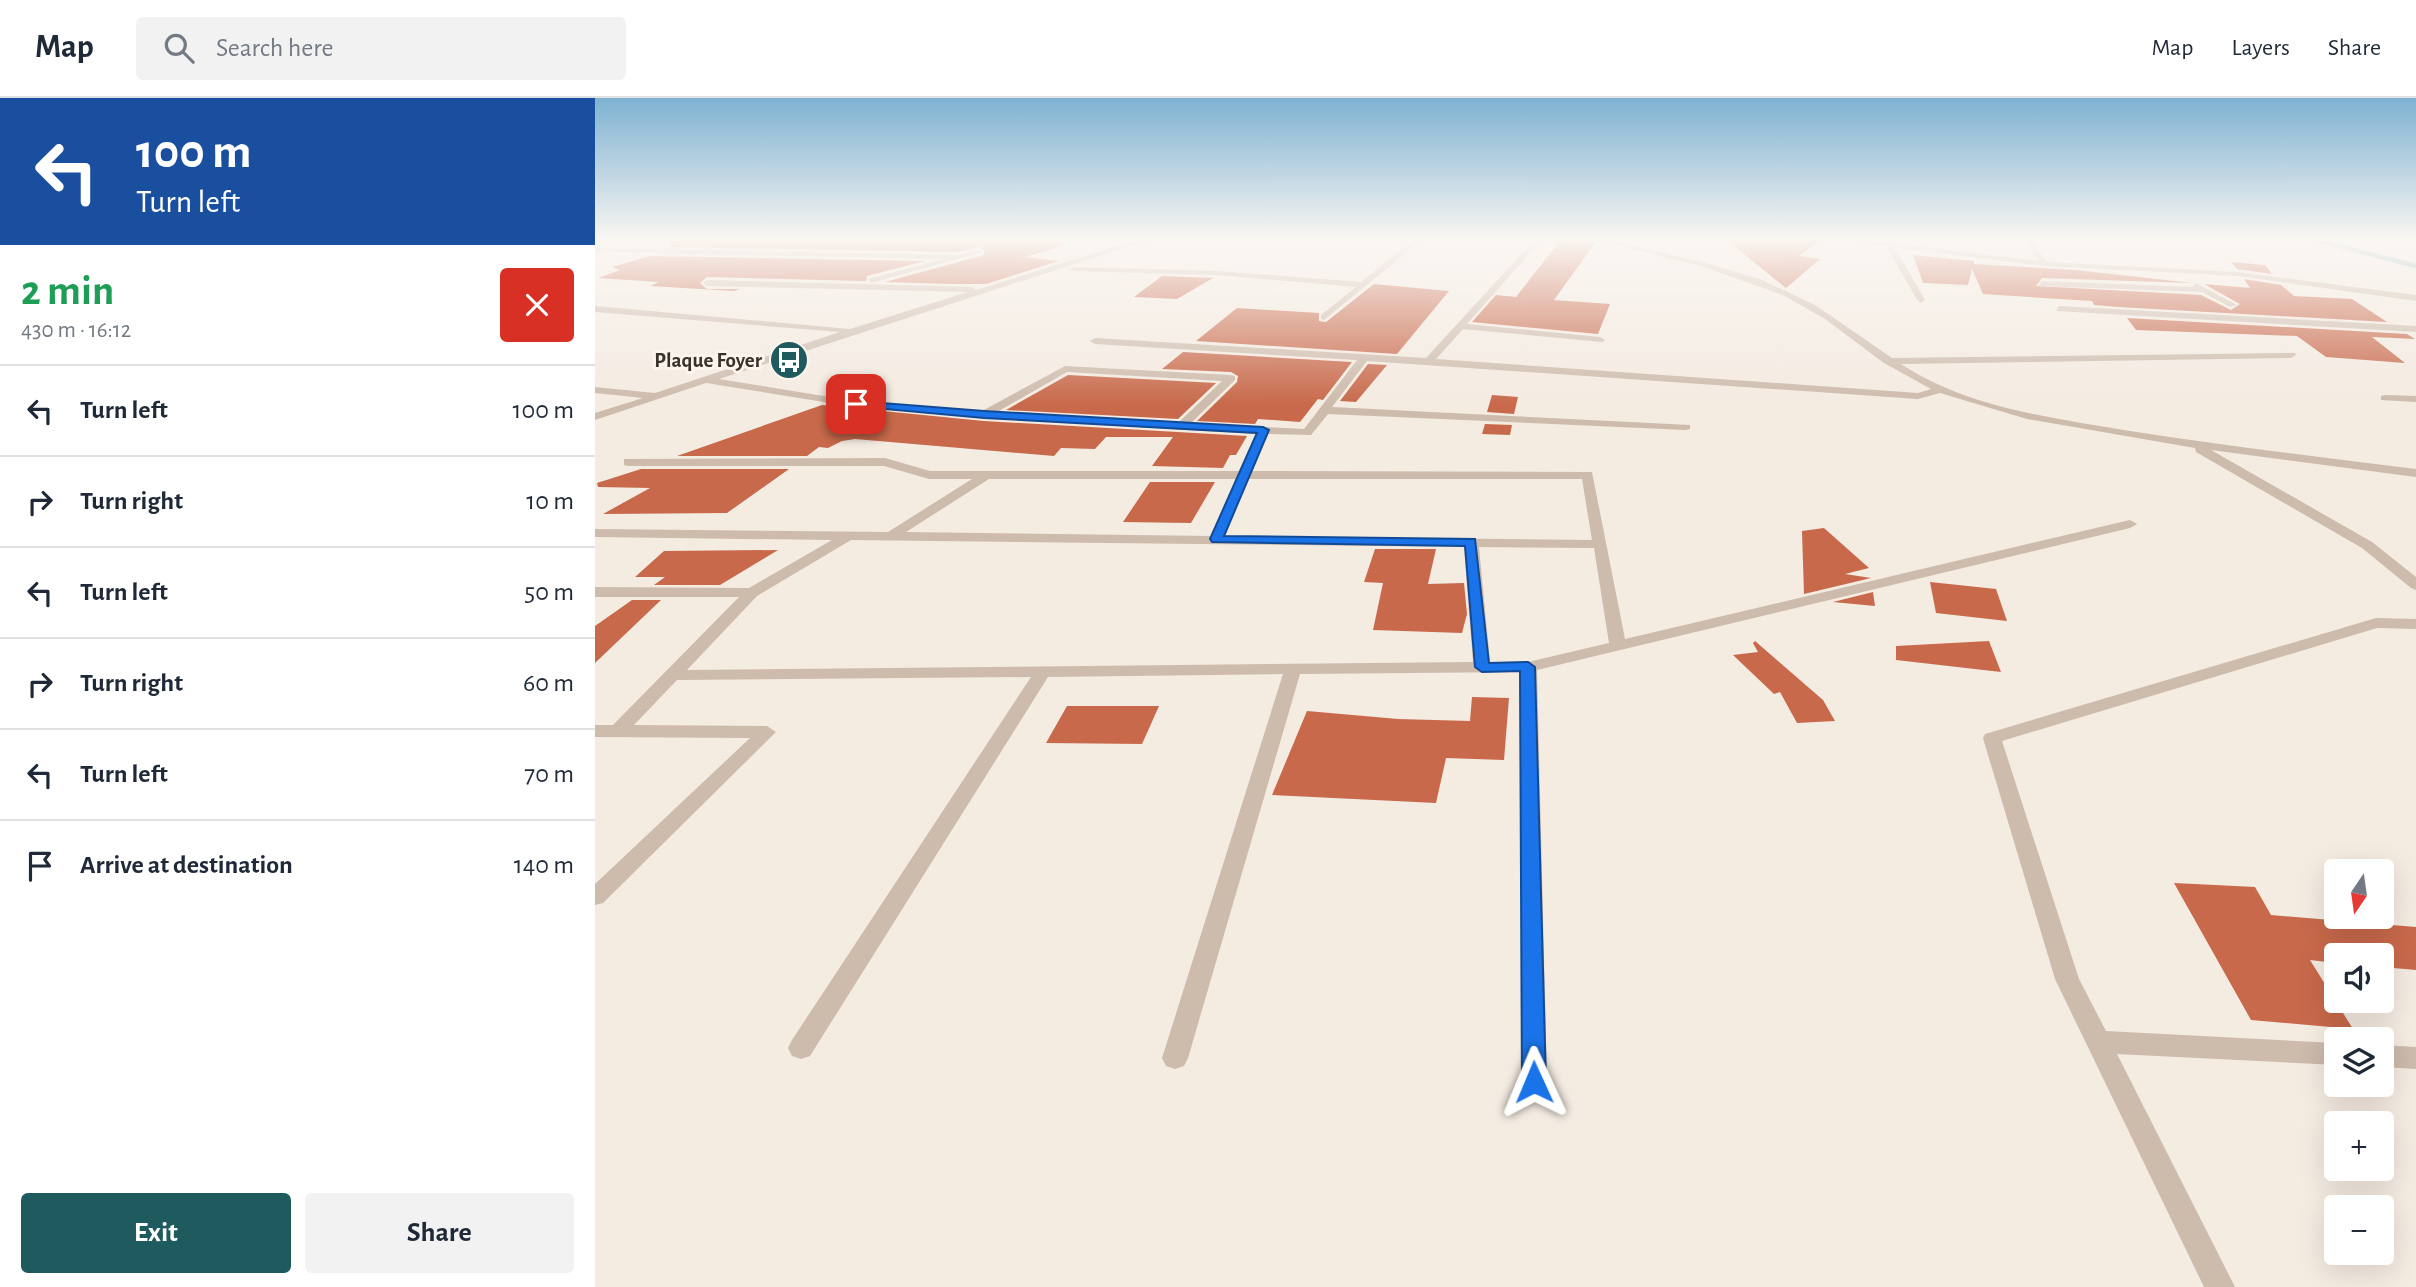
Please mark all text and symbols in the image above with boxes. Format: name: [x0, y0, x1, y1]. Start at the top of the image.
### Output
search box: [136, 17, 626, 80]
icon: search: [160, 29, 198, 67]
text: Map: [35, 31, 94, 64]
text: Search here: [216, 35, 334, 61]
text: Map: [2151, 36, 2193, 60]
text: Layers: [2231, 36, 2290, 60]
text: Share: [2328, 36, 2381, 60]
icon: left: [21, 126, 112, 217]
text: 100 m: [136, 128, 252, 177]
text: Turn left: [136, 186, 240, 218]
button: close: [500, 268, 574, 342]
text: 2 min: [21, 270, 114, 312]
text: 430 m · 16:12: [21, 319, 131, 342]
bus stop icon: Plaque Foyer: [768, 339, 810, 381]
place label: Plaque Foyer: [654, 350, 763, 371]
pin: [826, 374, 886, 434]
icon: arrive: [837, 385, 875, 423]
icon: left: [21, 392, 59, 430]
text: Turn left: [80, 397, 168, 423]
text: 100 m: [513, 397, 574, 423]
icon: right: [21, 483, 59, 521]
text: Turn right: [80, 488, 183, 514]
text: 10 m: [526, 488, 574, 514]
icon: left: [21, 574, 59, 612]
text: Turn left: [80, 579, 168, 605]
text: 50 m: [524, 579, 574, 605]
icon: right: [21, 665, 59, 703]
text: Turn right: [80, 670, 183, 696]
text: 60 m: [523, 670, 574, 696]
icon: left: [21, 756, 59, 794]
text: Turn left: [80, 761, 168, 787]
text: 70 m: [524, 761, 574, 787]
icon: arrive: [21, 847, 59, 885]
text: Arrive at destination: [80, 852, 293, 878]
text: 140 m: [514, 852, 574, 878]
north arrow: [2324, 859, 2394, 929]
map controls: [2324, 859, 2394, 1265]
button: sound: [2324, 943, 2394, 1013]
button: layers: [2324, 1027, 2394, 1097]
position arrow: [1497, 1045, 1571, 1119]
button: +: [2324, 1111, 2394, 1181]
button: Exit: [21, 1193, 291, 1273]
button: Share: [305, 1193, 574, 1273]
button: −: [2324, 1195, 2394, 1265]

